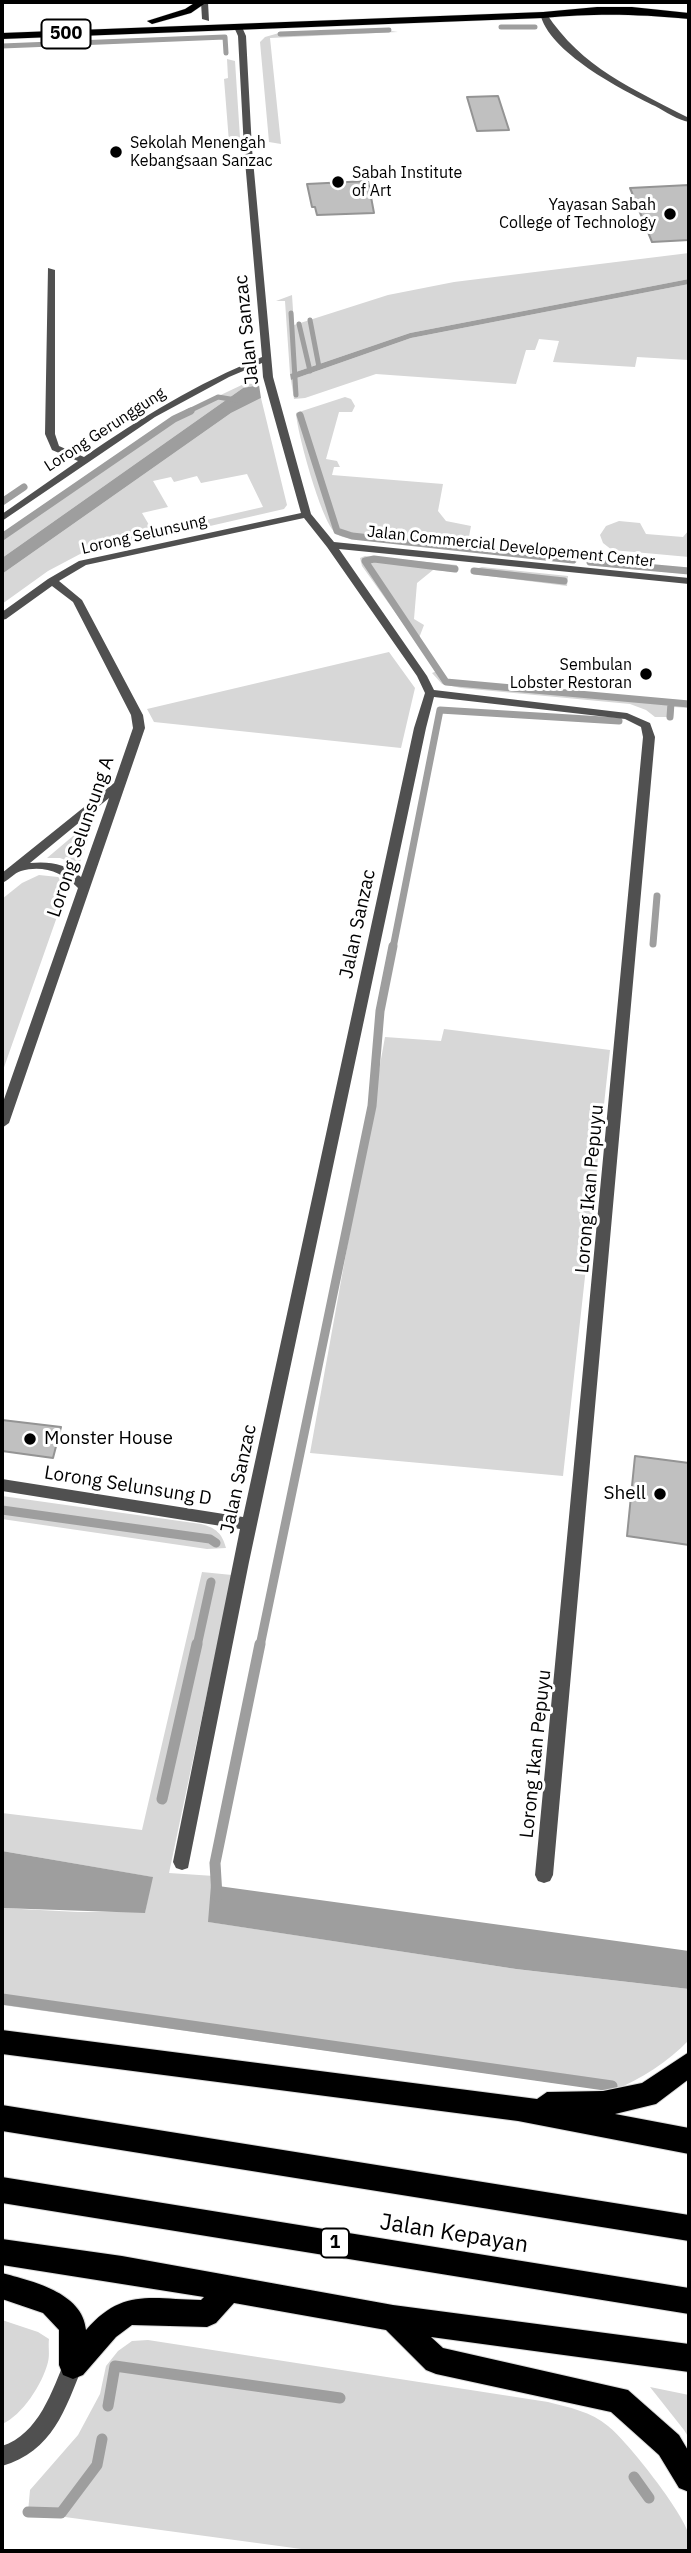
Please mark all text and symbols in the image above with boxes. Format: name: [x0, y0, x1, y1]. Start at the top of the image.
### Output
road number: 500: [42, 19, 90, 48]
place label: Sekolah Menengah Kebangsaan Sanzac: [130, 133, 273, 171]
marker: Sekolah Menengah Kebangsaan Sanzac: [108, 144, 124, 160]
place label: Sabah Institute of Art: [352, 163, 462, 201]
marker: Sabah Institute of Art: [330, 174, 346, 190]
place label: Yayasan Sabah College of Technology: [499, 195, 656, 233]
marker: Yayasan Sabah College of Technology: [662, 206, 678, 222]
street label: Jalan Sanzac: [230, 274, 264, 386]
street label: Lorong Gerunggung: [41, 384, 169, 476]
street label: Lorong Selunsung: [80, 511, 208, 559]
street label: Jalan Commercial Developement Center: [366, 522, 656, 572]
place label: Sembulan Lobster Restoran: [510, 655, 632, 693]
marker: Sembulan Lobster Restoran: [638, 666, 654, 682]
street label: Lorong Selunsung A: [43, 754, 119, 920]
street label: Jalan Sanzac: [335, 867, 381, 981]
street label: Lorong Ikan Pepuyu: [571, 1104, 609, 1274]
street label: Jalan Sanzac: [216, 1422, 262, 1536]
place label: Monster House: [44, 1428, 173, 1450]
marker: Monster House: [22, 1431, 38, 1447]
street label: Lorong Selunsung D: [43, 1462, 213, 1510]
place label: Shell: [603, 1483, 646, 1505]
marker: Shell: [652, 1486, 668, 1502]
street label: Lorong Ikan Pepuyu: [516, 1669, 556, 1839]
street label: Jalan Kepayan: [378, 2209, 530, 2259]
road number: 1: [321, 2228, 349, 2258]

